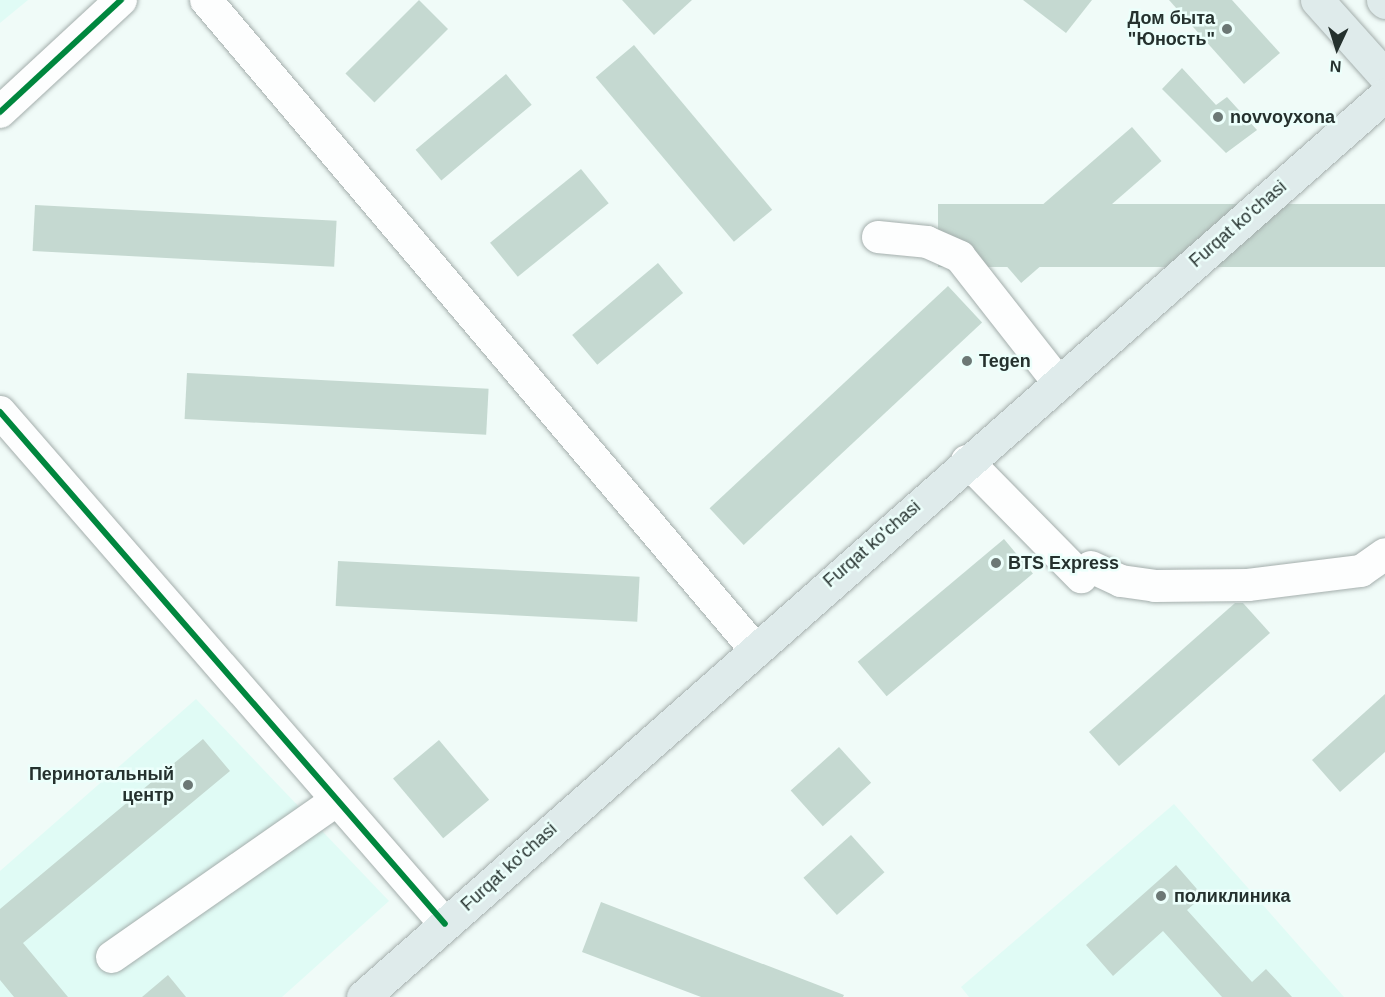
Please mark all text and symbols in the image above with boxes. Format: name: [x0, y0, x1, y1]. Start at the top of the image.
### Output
place label: Дом быта "Юность": [1128, 8, 1215, 50]
north arrow: [1307, 18, 1367, 78]
marker: Дом быта "Юность": [1220, 22, 1234, 36]
text: N: [1329, 58, 1342, 75]
place label: novvoyxona: [1230, 106, 1335, 128]
marker: novvoyxona: [1211, 110, 1225, 124]
street label: Furqat ko'chasi: [1185, 176, 1291, 272]
place label: Tegen: [979, 350, 1031, 372]
marker: Tegen: [960, 354, 974, 368]
street label: Furqat ko'chasi: [819, 496, 925, 592]
place label: BTS Express: [1008, 552, 1119, 574]
marker: BTS Express: [989, 556, 1003, 570]
place label: Перинотальный центр: [29, 764, 174, 806]
marker: Перинотальный центр: [179, 776, 197, 794]
street label: Furqat ko'chasi: [457, 818, 561, 916]
place label: поликлиника: [1174, 885, 1291, 907]
marker: поликлиника: [1152, 887, 1170, 905]

